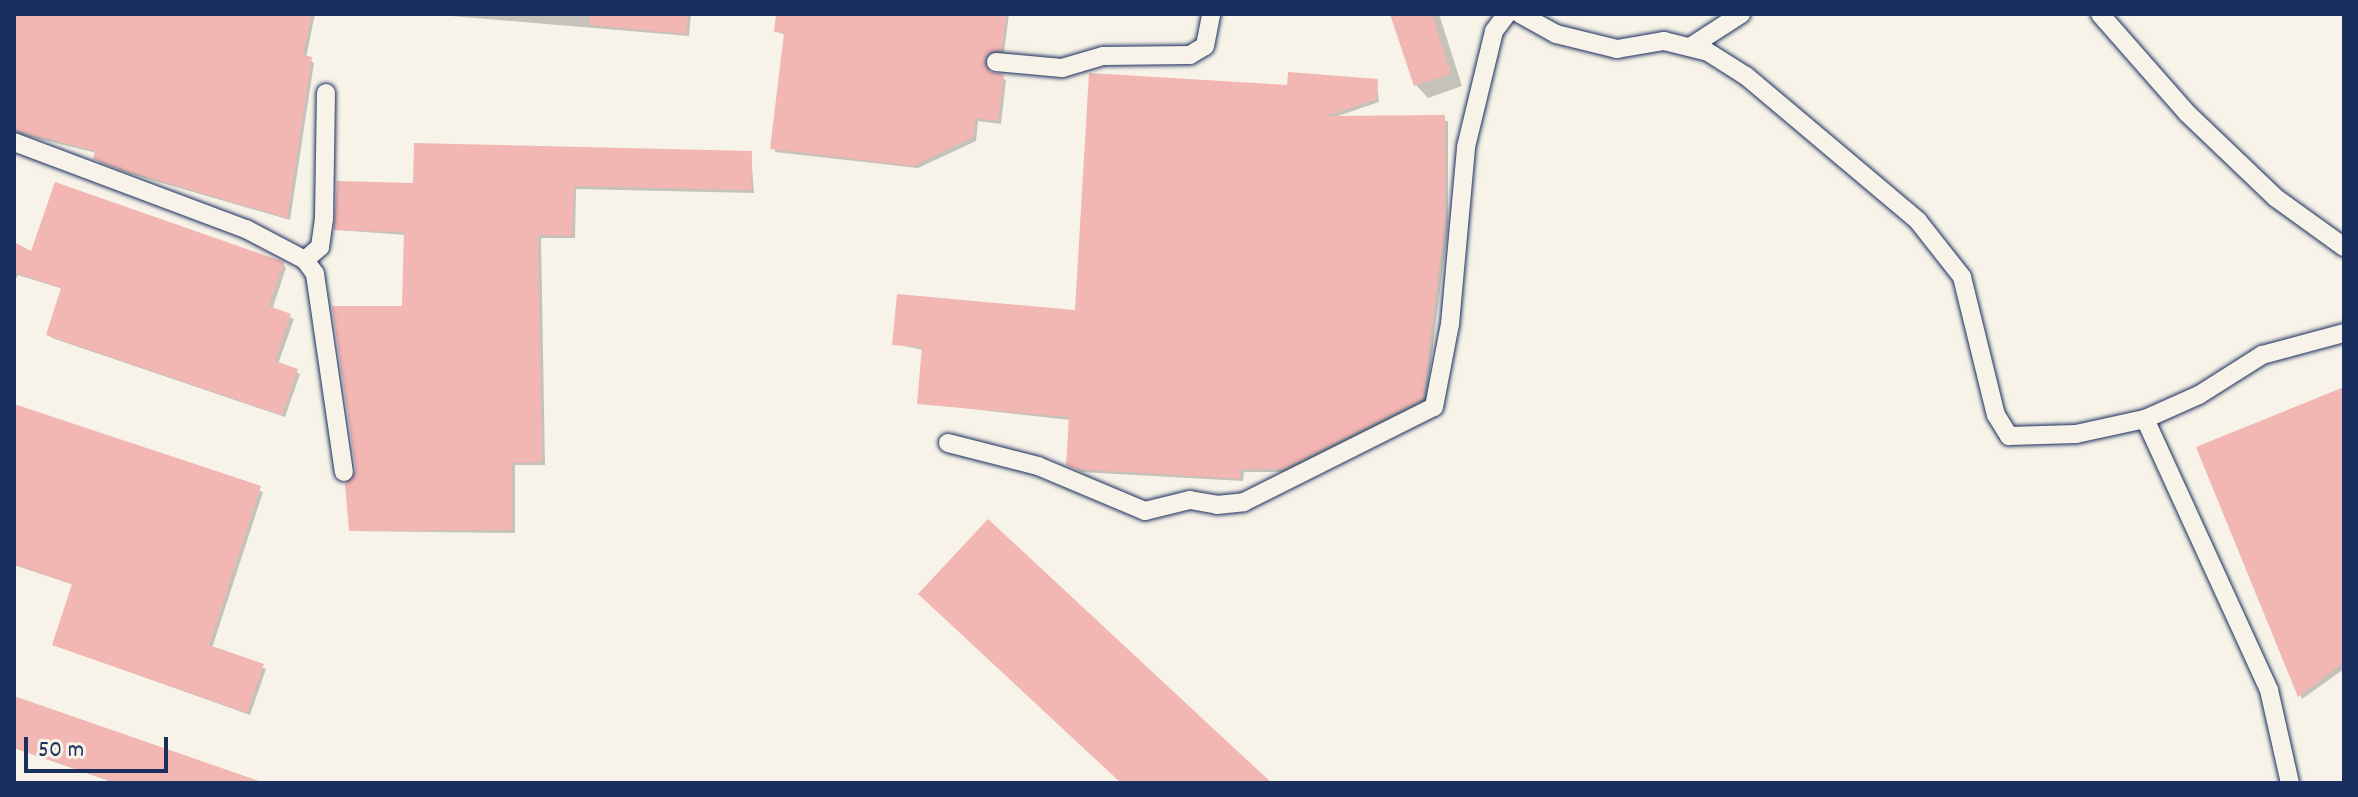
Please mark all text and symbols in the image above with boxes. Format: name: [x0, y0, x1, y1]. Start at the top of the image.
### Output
scale bar: [28, 721, 172, 771]
text: 50 m: [38, 734, 84, 768]

